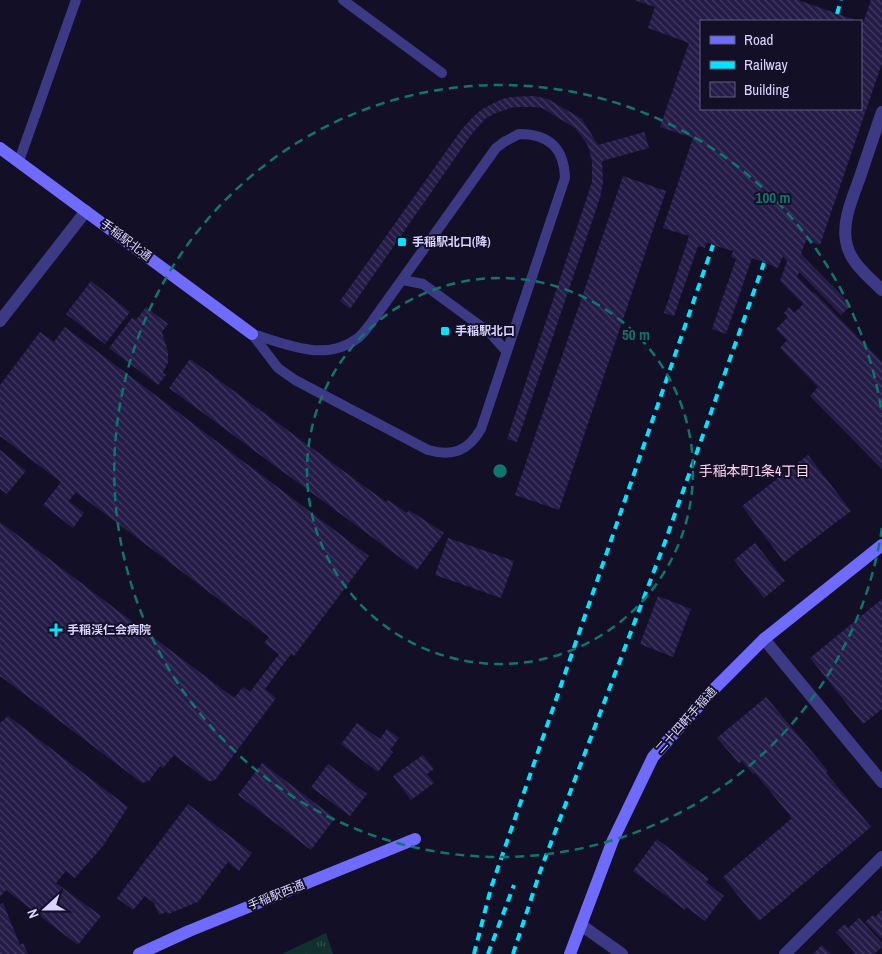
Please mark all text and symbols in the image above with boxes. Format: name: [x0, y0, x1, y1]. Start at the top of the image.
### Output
legend: [700, 20, 862, 110]
text: Road: [744, 29, 773, 50]
text: Railway: [744, 54, 789, 75]
text: Building: [744, 79, 789, 100]
text: 100 m: [756, 187, 790, 208]
street label: 手稲駅北通: [97, 216, 155, 264]
place label: 手稲駅北口(降): [412, 234, 491, 250]
marker: 手稲駅北口(降): [396, 236, 408, 248]
place label: 手稲駅北口: [455, 323, 515, 339]
text: 50 m: [622, 324, 650, 345]
marker: 手稲駅北口: [439, 325, 451, 337]
centre of rings: [491, 462, 509, 480]
district label: 手稲本町1条4丁目: [699, 462, 809, 480]
place label: 手稲渓仁会病院: [67, 622, 151, 638]
marker: 手稲渓仁会病院: [49, 623, 63, 637]
street label: 二十四軒手稲通: [652, 683, 720, 757]
street label: 手稲駅西通: [245, 876, 307, 914]
north arrow: [20, 884, 70, 934]
text: N: [23, 907, 43, 921]

